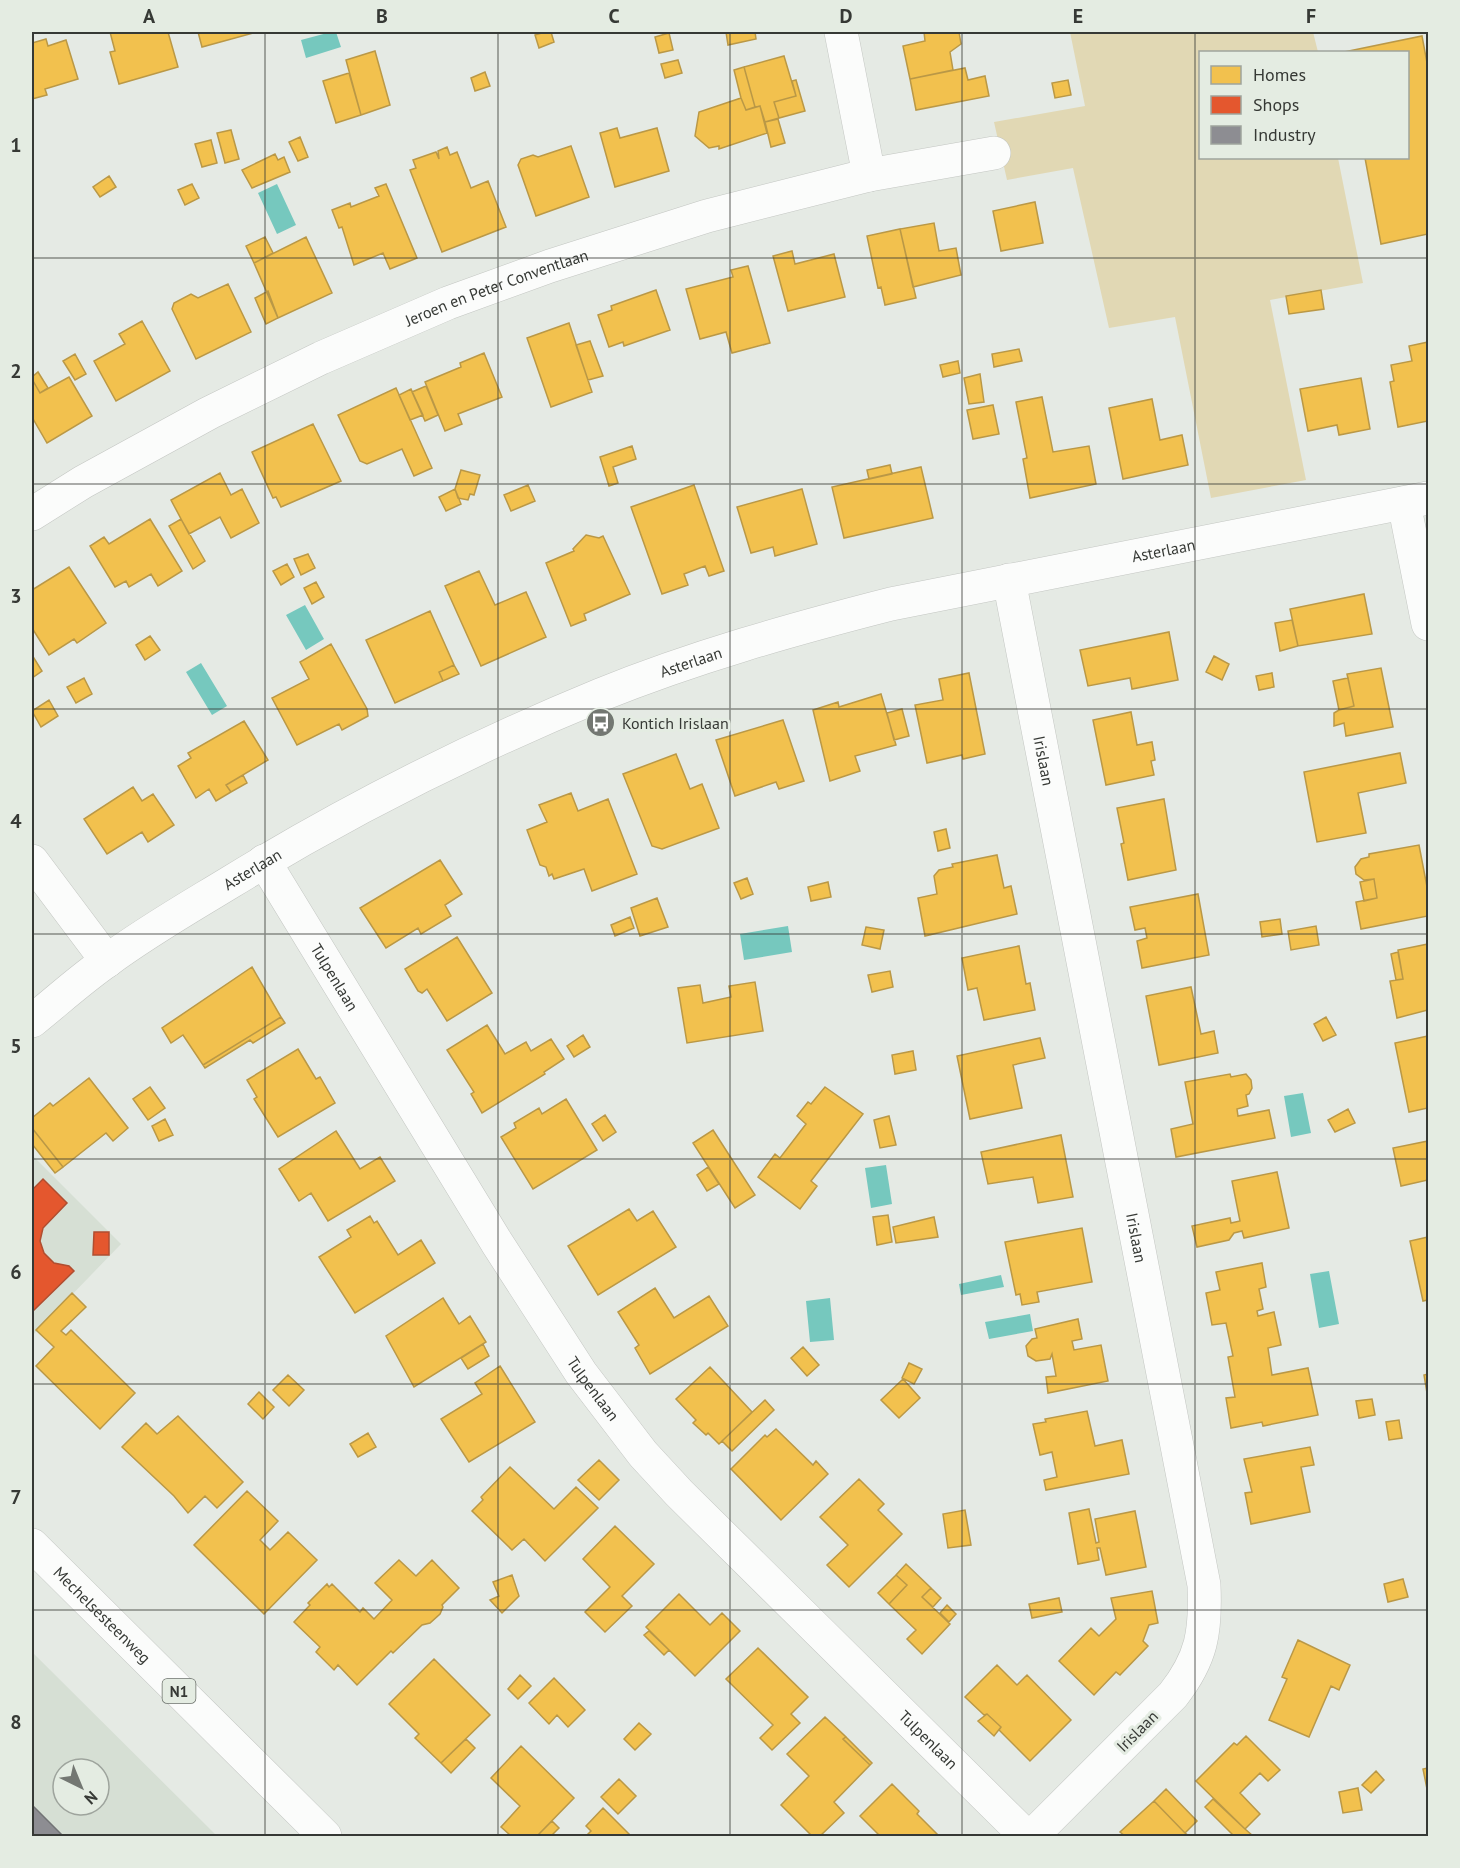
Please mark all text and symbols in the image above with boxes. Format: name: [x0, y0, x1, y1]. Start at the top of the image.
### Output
text: A: [143, 3, 156, 29]
text: B: [376, 3, 388, 29]
text: C: [608, 3, 620, 29]
text: D: [840, 3, 853, 29]
text: E: [1073, 3, 1083, 29]
text: F: [1306, 3, 1316, 29]
legend: [1199, 51, 1409, 159]
text: Homes: [1253, 63, 1306, 86]
text: Shops: [1253, 93, 1299, 116]
text: Industry: [1253, 123, 1316, 146]
text: 1: [10, 132, 22, 158]
street label: Jeroen en Peter Conventlaan: [401, 244, 591, 331]
text: 2: [10, 358, 22, 384]
street label: Asterlaan: [1130, 534, 1197, 566]
text: 3: [10, 583, 22, 609]
street label: Asterlaan: [657, 642, 724, 682]
bus stop icon: Kontich Irislaan: [585, 707, 617, 739]
place label: Kontich Irislaan: [622, 713, 729, 733]
street label: Irislaan: [1029, 734, 1059, 787]
text: 4: [10, 808, 22, 834]
street label: Asterlaan: [219, 844, 285, 894]
street label: Tulpenlaan: [307, 940, 363, 1015]
text: 5: [10, 1033, 22, 1059]
street label: Irislaan: [1122, 1211, 1151, 1264]
text: 6: [10, 1259, 22, 1285]
street label: Tulpenlaan: [563, 1353, 624, 1425]
text: 7: [10, 1484, 22, 1510]
street label: Mechelsesteenweg: [49, 1562, 155, 1667]
road number: N1: [162, 1679, 195, 1703]
street label: Tulpenlaan: [895, 1706, 962, 1773]
street label: Irislaan: [1112, 1706, 1162, 1756]
text: 8: [10, 1709, 22, 1735]
north arrow: [51, 1757, 111, 1817]
text: N: [81, 1787, 102, 1809]

